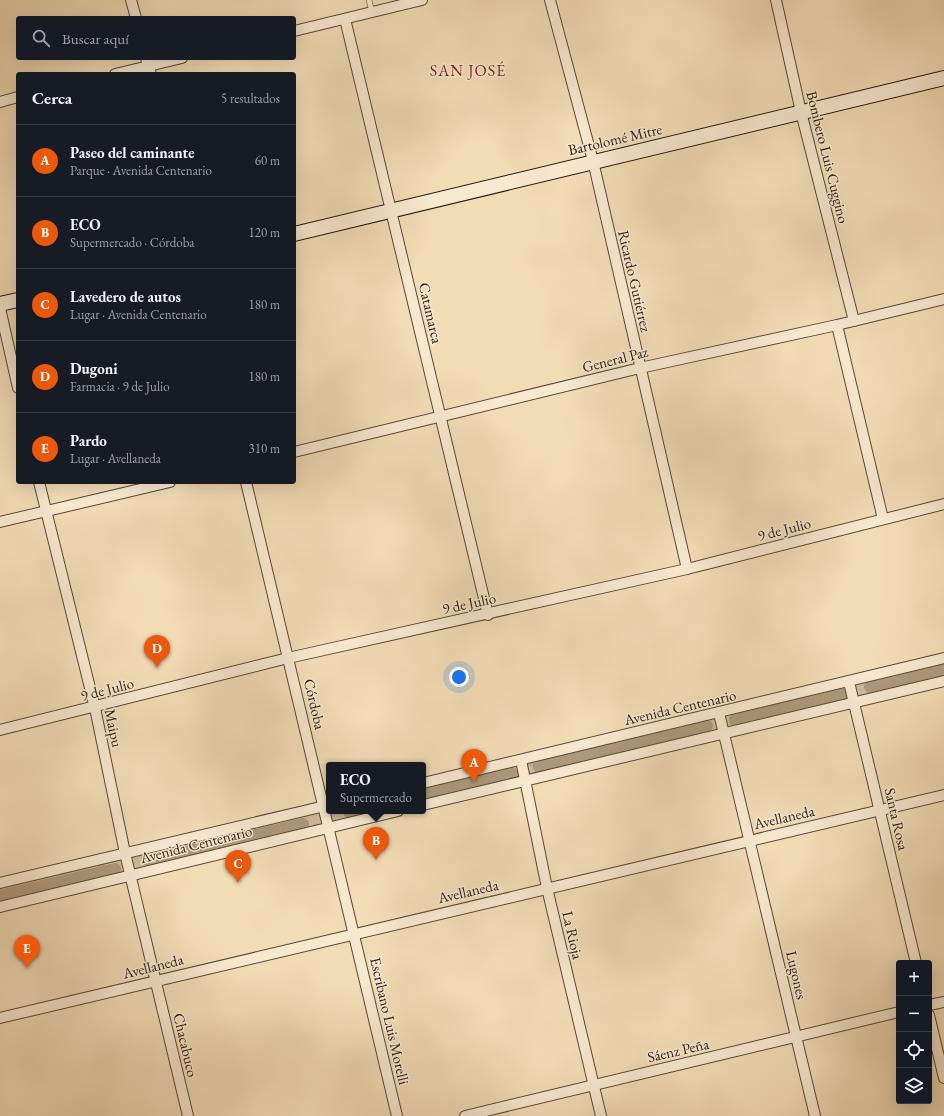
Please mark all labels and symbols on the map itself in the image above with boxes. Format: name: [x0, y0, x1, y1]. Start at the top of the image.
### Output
district label: SAN JOSÉ: [430, 60, 506, 81]
street label: Bombero Luis Cuggino: [802, 89, 854, 225]
street label: Bartolomé Mitre: [566, 119, 664, 159]
street label: Ricardo Gutiérrez: [614, 228, 656, 334]
street label: Catamarca: [415, 281, 447, 345]
street label: General Paz: [580, 342, 650, 376]
street label: 9 de Julio: [755, 513, 813, 545]
street label: 9 de Julio: [440, 588, 498, 618]
pin: D: [144, 635, 170, 668]
your location: [449, 667, 469, 687]
street label: 9 de Julio: [78, 673, 136, 705]
street label: Córdoba: [300, 677, 330, 731]
street label: Avenida Centenario: [621, 685, 738, 729]
street label: Maipu: [101, 707, 127, 749]
pin: A: [461, 749, 487, 782]
street label: Santa Rosa: [881, 786, 913, 852]
street label: Avellaneda: [751, 801, 816, 833]
street label: Avenida Centenario: [138, 821, 254, 867]
pin: B: [363, 827, 389, 860]
pin: C: [225, 850, 251, 883]
street label: Avellaneda: [435, 875, 500, 907]
street label: La Rioja: [558, 909, 588, 961]
pin: E: [14, 935, 40, 968]
street label: Avellaneda: [120, 949, 185, 983]
street label: Lugones: [782, 949, 812, 1001]
street label: Escribano Luis Morelli: [366, 955, 414, 1087]
street label: Chacabuco: [169, 1011, 203, 1079]
street label: Sáenz Peña: [645, 1034, 711, 1066]

